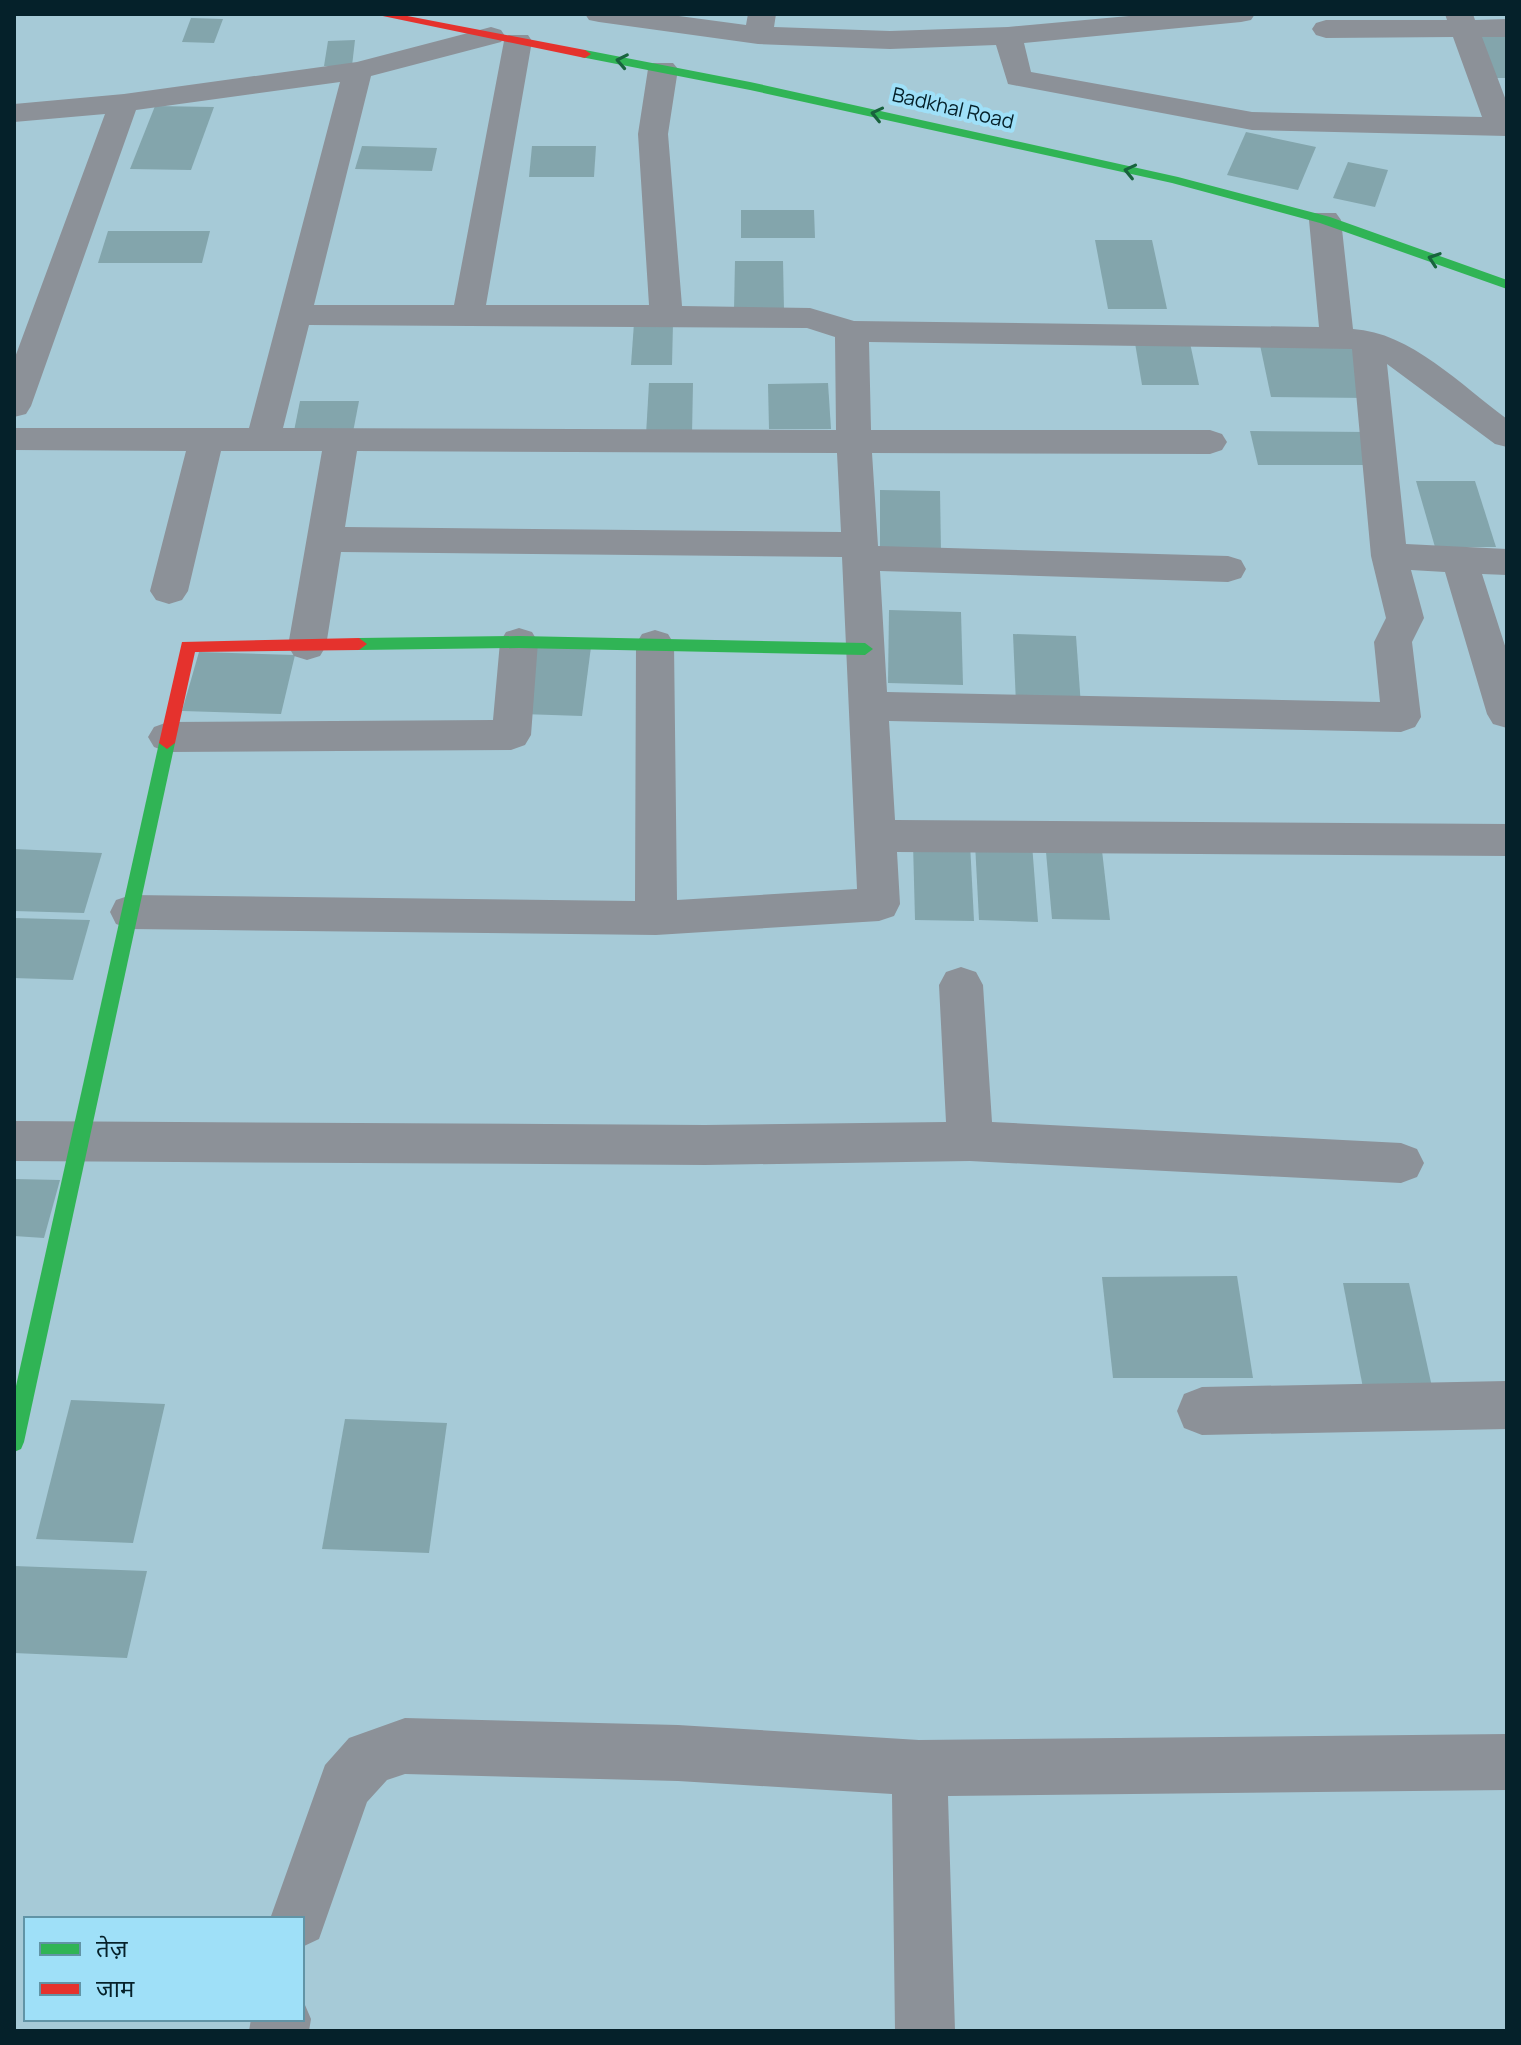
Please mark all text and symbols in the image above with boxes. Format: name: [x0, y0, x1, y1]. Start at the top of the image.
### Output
one-way arrow: [616, 53, 629, 70]
street label: Badkhal Road: [890, 80, 1017, 135]
one-way arrow: [870, 106, 884, 123]
one-way arrow: [1124, 163, 1138, 180]
one-way arrow: [1427, 252, 1441, 268]
legend: [24, 1917, 304, 2021]
text: तेज़: [96, 1931, 129, 1964]
text: जाम: [96, 1971, 135, 2004]

